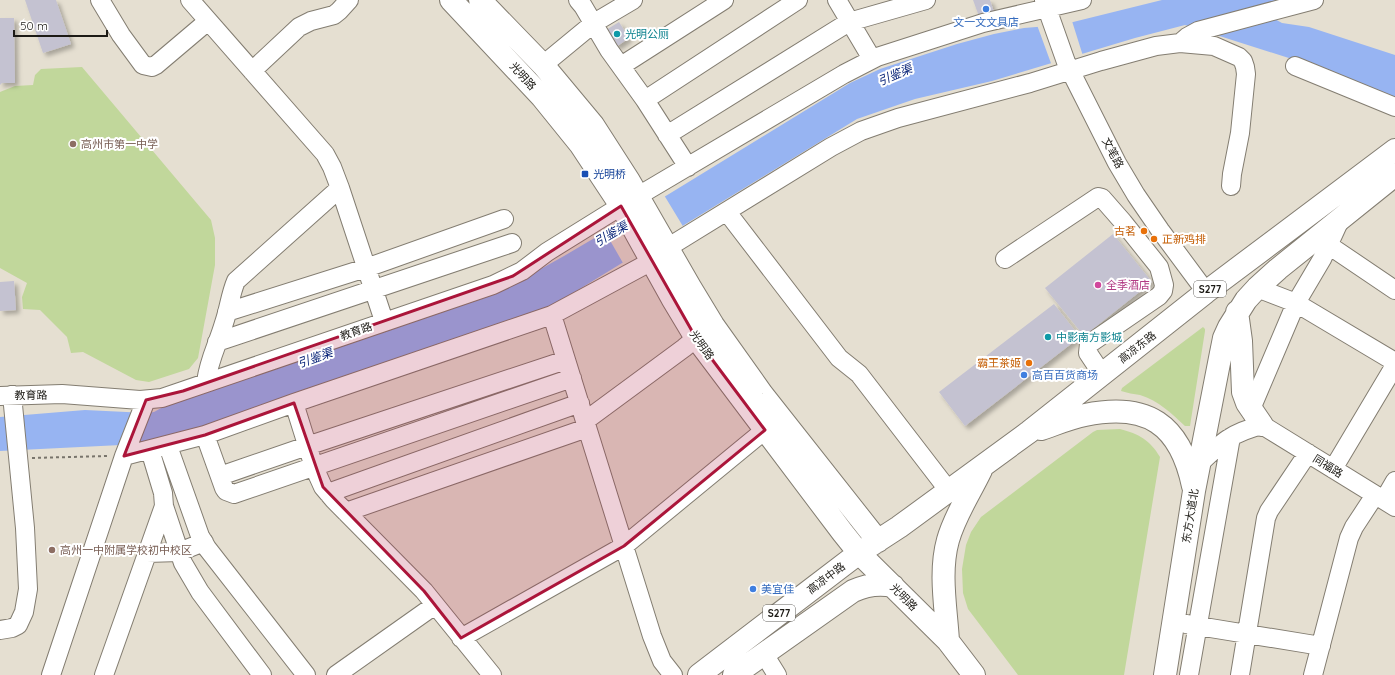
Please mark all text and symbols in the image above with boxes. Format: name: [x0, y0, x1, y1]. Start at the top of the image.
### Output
marker: 文一文文具店: [981, 4, 991, 14]
scale bar: [14, 12, 107, 38]
place label: 文一文文具店: [953, 15, 1019, 29]
text: 50 m: [20, 18, 48, 33]
place label: 光明公厕: [625, 27, 669, 41]
marker: 光明公厕: [612, 29, 622, 39]
street label: 光明路: [507, 59, 539, 93]
water label: 引鉴渠: [875, 60, 916, 88]
street label: 文笔路: [1099, 135, 1127, 171]
place label: 高州市第一中学: [81, 137, 158, 151]
marker: 高州市第一中学: [68, 139, 78, 149]
place label: 光明桥: [593, 167, 626, 181]
marker: 光明桥: [580, 169, 590, 179]
water label: 引鉴渠: [591, 217, 632, 249]
place label: 古茗: [1114, 224, 1136, 238]
marker: 古茗: [1139, 226, 1149, 236]
place label: 正新鸡排: [1162, 232, 1206, 246]
marker: 正新鸡排: [1149, 234, 1159, 244]
place label: 全季酒店: [1106, 278, 1150, 292]
marker: 全季酒店: [1093, 280, 1103, 290]
road number: S277: [1194, 281, 1226, 297]
street label: 教育路: [338, 319, 374, 343]
street label: 光明路: [687, 327, 717, 363]
street label: 高凉东路: [1115, 328, 1159, 366]
place label: 中影南方影城: [1056, 330, 1122, 344]
marker: 中影南方影城: [1043, 332, 1053, 342]
water label: 引鉴渠: [295, 344, 336, 370]
place label: 霸王茶姬: [977, 356, 1021, 370]
marker: 霸王茶姬: [1024, 358, 1034, 368]
place label: 高百百货商场: [1032, 368, 1098, 382]
marker: 高百百货商场: [1019, 370, 1029, 380]
street label: 教育路: [14, 388, 48, 402]
street label: 同福路: [1310, 451, 1346, 481]
street label: 东方大道北: [1179, 488, 1201, 544]
place label: 高州一中附属学校初中校区: [60, 543, 192, 557]
marker: 高州一中附属学校初中校区: [47, 545, 57, 555]
street label: 高凉中路: [804, 559, 848, 597]
street label: 光明路: [887, 580, 921, 614]
place label: 美宜佳: [761, 582, 794, 596]
marker: 美宜佳: [748, 584, 758, 594]
road number: S277: [763, 605, 795, 621]

